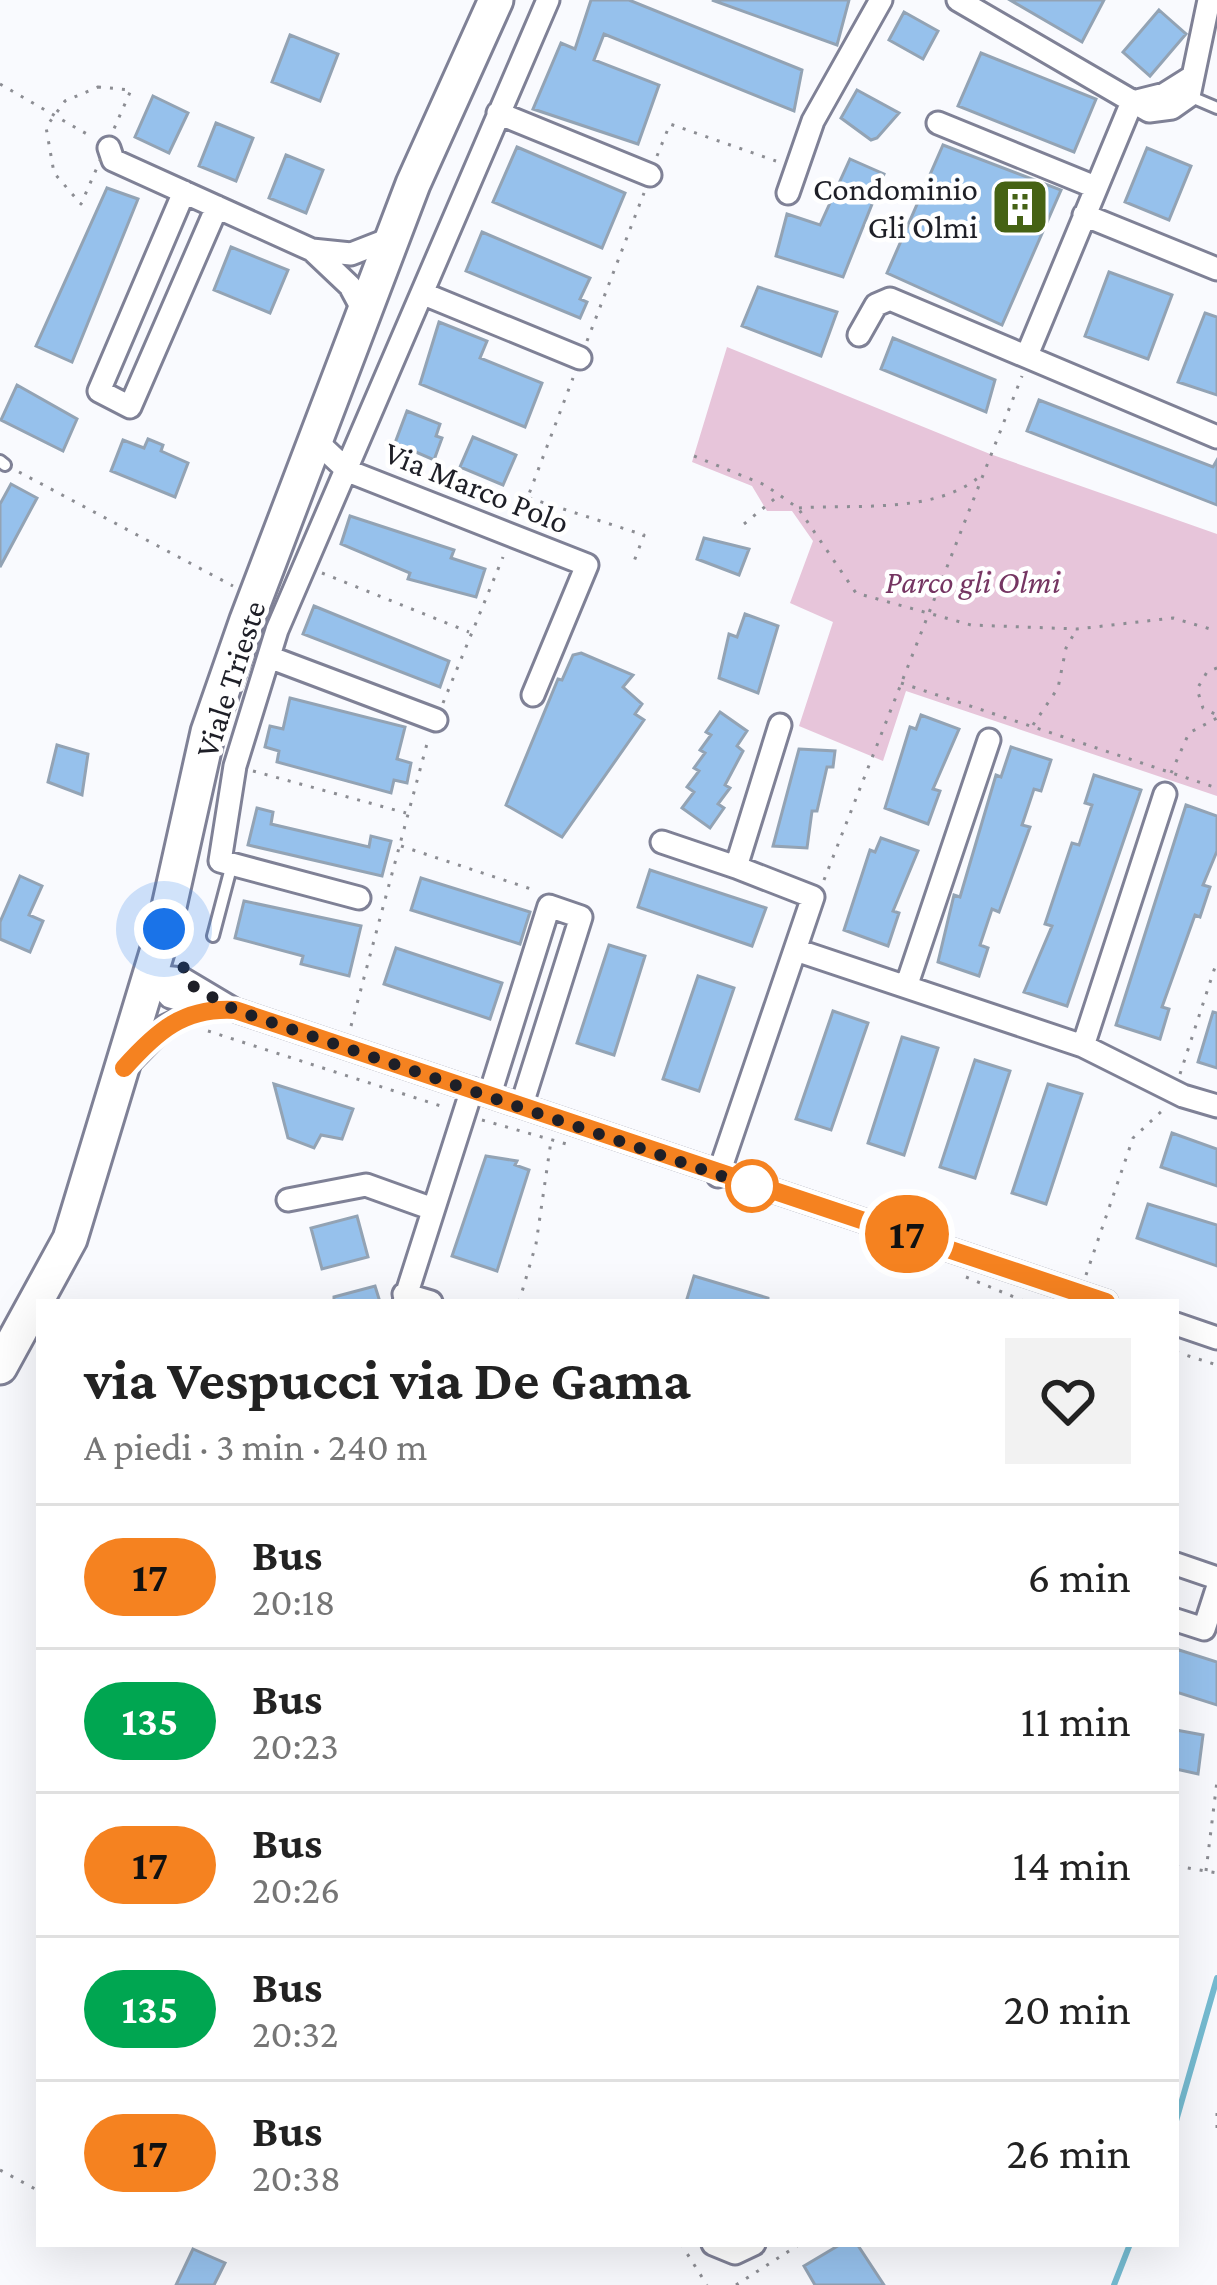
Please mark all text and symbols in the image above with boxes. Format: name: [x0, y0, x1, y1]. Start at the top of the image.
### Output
place label: Condominio Gli Olmi: [813, 170, 978, 245]
building icon: Condominio Gli Olmi: [989, 176, 1051, 238]
street label: Via Marco Polo: [379, 433, 575, 541]
park label: Parco gli Olmi: [885, 563, 1061, 600]
street label: Viale Trieste: [187, 596, 273, 762]
your location: [134, 899, 194, 959]
unlabelled marker: [727, 1161, 777, 1211]
line badge: 17: [853, 1195, 961, 1273]
text: 17: [889, 1210, 925, 1257]
button: heart: [1005, 1338, 1131, 1464]
text: via Vespucci via De Gama: [84, 1348, 691, 1411]
text: A piedi · 3 min · 240 m: [84, 1425, 428, 1468]
text: Bus: [252, 1530, 322, 1580]
text: 6 min: [1028, 1552, 1131, 1602]
text: 17: [132, 1553, 168, 1600]
text: 20:18: [252, 1580, 335, 1623]
text: Bus: [252, 1674, 322, 1724]
text: 11 min: [1021, 1696, 1131, 1746]
text: 135: [122, 1697, 178, 1744]
text: 20:23: [252, 1724, 339, 1767]
text: Bus: [252, 1818, 322, 1868]
text: 14 min: [1013, 1840, 1131, 1890]
text: 17: [132, 1841, 168, 1888]
text: 20:26: [252, 1868, 340, 1911]
text: Bus: [252, 1962, 322, 2012]
text: 20 min: [1004, 1984, 1131, 2034]
text: 135: [122, 1985, 178, 2032]
text: 20:32: [252, 2012, 338, 2055]
text: Bus: [252, 2106, 322, 2156]
text: 26 min: [1006, 2128, 1131, 2178]
text: 17: [132, 2129, 168, 2176]
text: 20:38: [252, 2156, 341, 2199]

